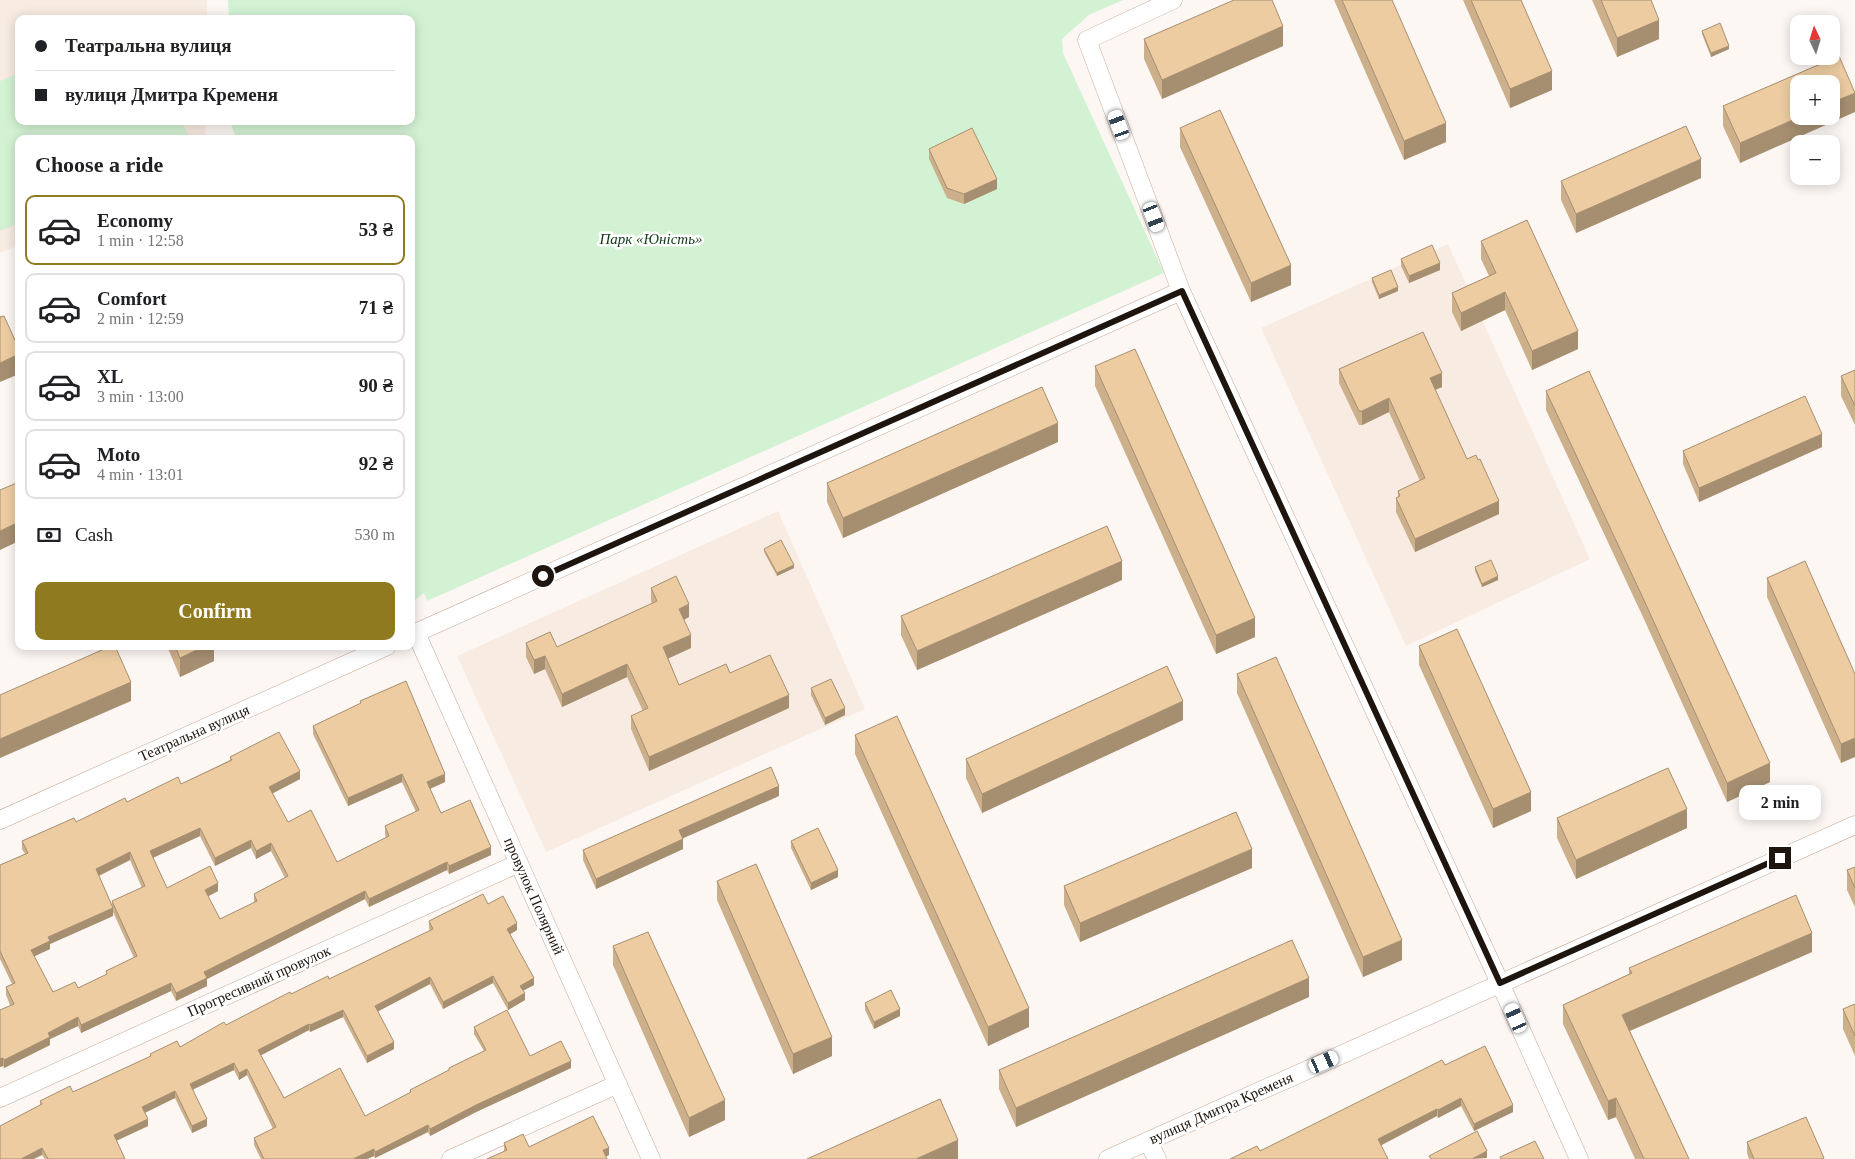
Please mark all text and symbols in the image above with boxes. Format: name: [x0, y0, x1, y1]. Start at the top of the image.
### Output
north arrow: [1790, 15, 1840, 65]
map controls: [1790, 15, 1840, 185]
text: Театральна вулиця: [65, 35, 232, 56]
button: +: [1790, 75, 1840, 125]
text: вулиця Дмитра Кременя: [65, 84, 278, 105]
car: [1106, 108, 1131, 142]
button: −: [1790, 135, 1840, 185]
text: Choose a ride: [35, 152, 163, 177]
car: [1141, 200, 1166, 234]
icon: car: [37, 208, 82, 253]
text: Economy: [97, 210, 173, 231]
text: 53 ₴: [359, 219, 393, 240]
park label: Парк «Юність»: [598, 231, 703, 247]
text: 1 min · 12:58: [97, 232, 184, 249]
icon: car: [37, 286, 82, 331]
text: Comfort: [97, 288, 167, 309]
text: 71 ₴: [359, 297, 393, 318]
text: 2 min · 12:59: [97, 310, 184, 327]
icon: car: [37, 364, 82, 409]
text: XL: [97, 366, 123, 387]
text: 90 ₴: [359, 375, 393, 396]
text: 3 min · 13:00: [97, 388, 184, 405]
icon: car: [37, 442, 82, 487]
text: Moto: [97, 444, 140, 465]
text: 92 ₴: [359, 453, 393, 474]
text: 4 min · 13:01: [97, 466, 184, 483]
icon: cash: [35, 521, 63, 549]
text: Cash: [75, 524, 113, 545]
text: 530 m: [355, 526, 395, 543]
route start: [532, 565, 554, 587]
button: Confirm: [35, 582, 395, 640]
street label: Театральна вулиця: [136, 701, 252, 765]
callout: 2 min: [1739, 786, 1821, 820]
text: 2 min: [1761, 794, 1799, 811]
street label: провулок Полярний: [501, 835, 567, 957]
route end: [1769, 847, 1791, 869]
street label: Прогресивний провулок: [185, 942, 334, 1020]
car: [1503, 1001, 1528, 1035]
car: [1307, 1049, 1340, 1075]
street label: вулиця Дмитра Кременя: [1147, 1069, 1295, 1147]

